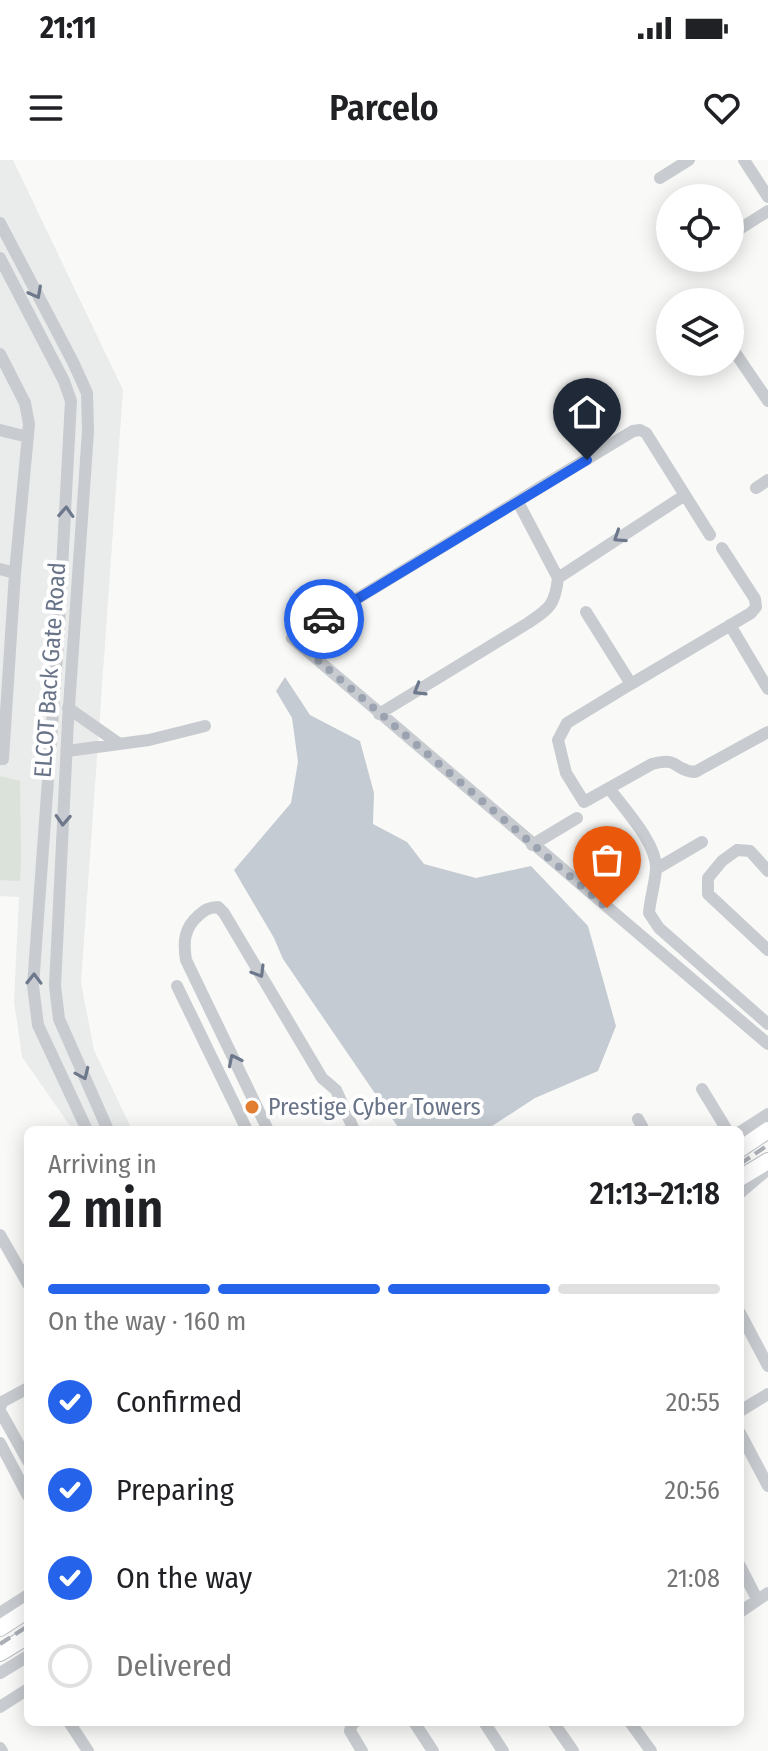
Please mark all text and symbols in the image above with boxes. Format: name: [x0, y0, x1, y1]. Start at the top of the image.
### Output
text: 21:11: [40, 10, 97, 46]
icon: menu: [24, 86, 68, 130]
text: Parcelo: [329, 86, 439, 130]
icon: heart: [700, 86, 744, 130]
map controls: [656, 184, 744, 376]
button: locate: [656, 184, 744, 272]
one-way arrow: [27, 284, 42, 299]
button: layers: [656, 288, 744, 376]
pin: [553, 378, 621, 460]
icon: home: [565, 390, 609, 434]
one-way arrow: [57, 505, 74, 518]
one-way arrow: [614, 528, 628, 543]
street label: ELCOT Back Gate Road: [29, 561, 71, 779]
courier: [284, 579, 364, 659]
icon: car: [302, 597, 346, 641]
one-way arrow: [413, 680, 427, 695]
one-way arrow: [55, 814, 72, 827]
pin: [573, 826, 641, 908]
icon: bag: [585, 838, 629, 882]
one-way arrow: [249, 963, 265, 978]
one-way arrow: [26, 972, 43, 985]
one-way arrow: [228, 1053, 244, 1068]
one-way arrow: [73, 1066, 89, 1080]
place label: Prestige Cyber Towers: [268, 1093, 481, 1121]
marker: Prestige Cyber Towers: [243, 1098, 261, 1116]
text: Arriving in: [48, 1149, 157, 1180]
text: 21:13–21:18: [590, 1176, 720, 1212]
text: 2 min: [48, 1178, 164, 1241]
text: On the way · 160 m: [48, 1306, 246, 1337]
icon: check: [48, 1380, 92, 1424]
text: Confirmed: [116, 1384, 242, 1420]
text: 20:55: [666, 1387, 720, 1418]
icon: check: [48, 1468, 92, 1512]
text: Preparing: [116, 1472, 234, 1508]
text: 20:56: [665, 1475, 720, 1506]
icon: check: [48, 1556, 92, 1600]
text: On the way: [116, 1560, 252, 1596]
text: 21:08: [667, 1563, 720, 1594]
text: Delivered: [116, 1648, 232, 1684]

